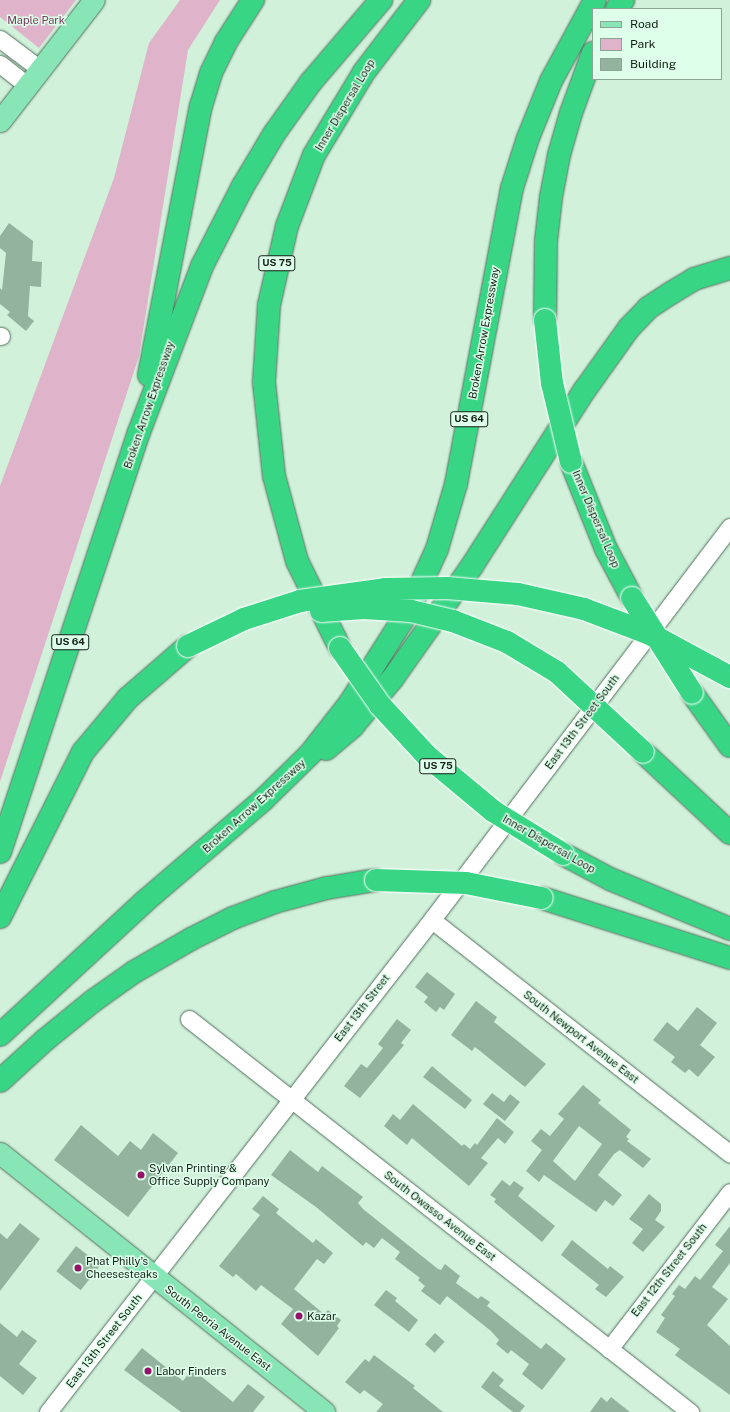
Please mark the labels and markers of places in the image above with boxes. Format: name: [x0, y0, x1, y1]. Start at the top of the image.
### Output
place label: Sylvan Printing & Office Supply Company: [149, 1162, 270, 1188]
marker: Sylvan Printing & Office Supply Company: [136, 1170, 146, 1180]
place label: Phat Philly's Cheesesteaks: [86, 1255, 158, 1281]
marker: Phat Philly's Cheesesteaks: [73, 1263, 83, 1273]
place label: Kazar: [307, 1309, 336, 1323]
marker: Kazar: [294, 1311, 304, 1321]
place label: Labor Finders: [156, 1364, 226, 1378]
marker: Labor Finders: [143, 1366, 153, 1376]

